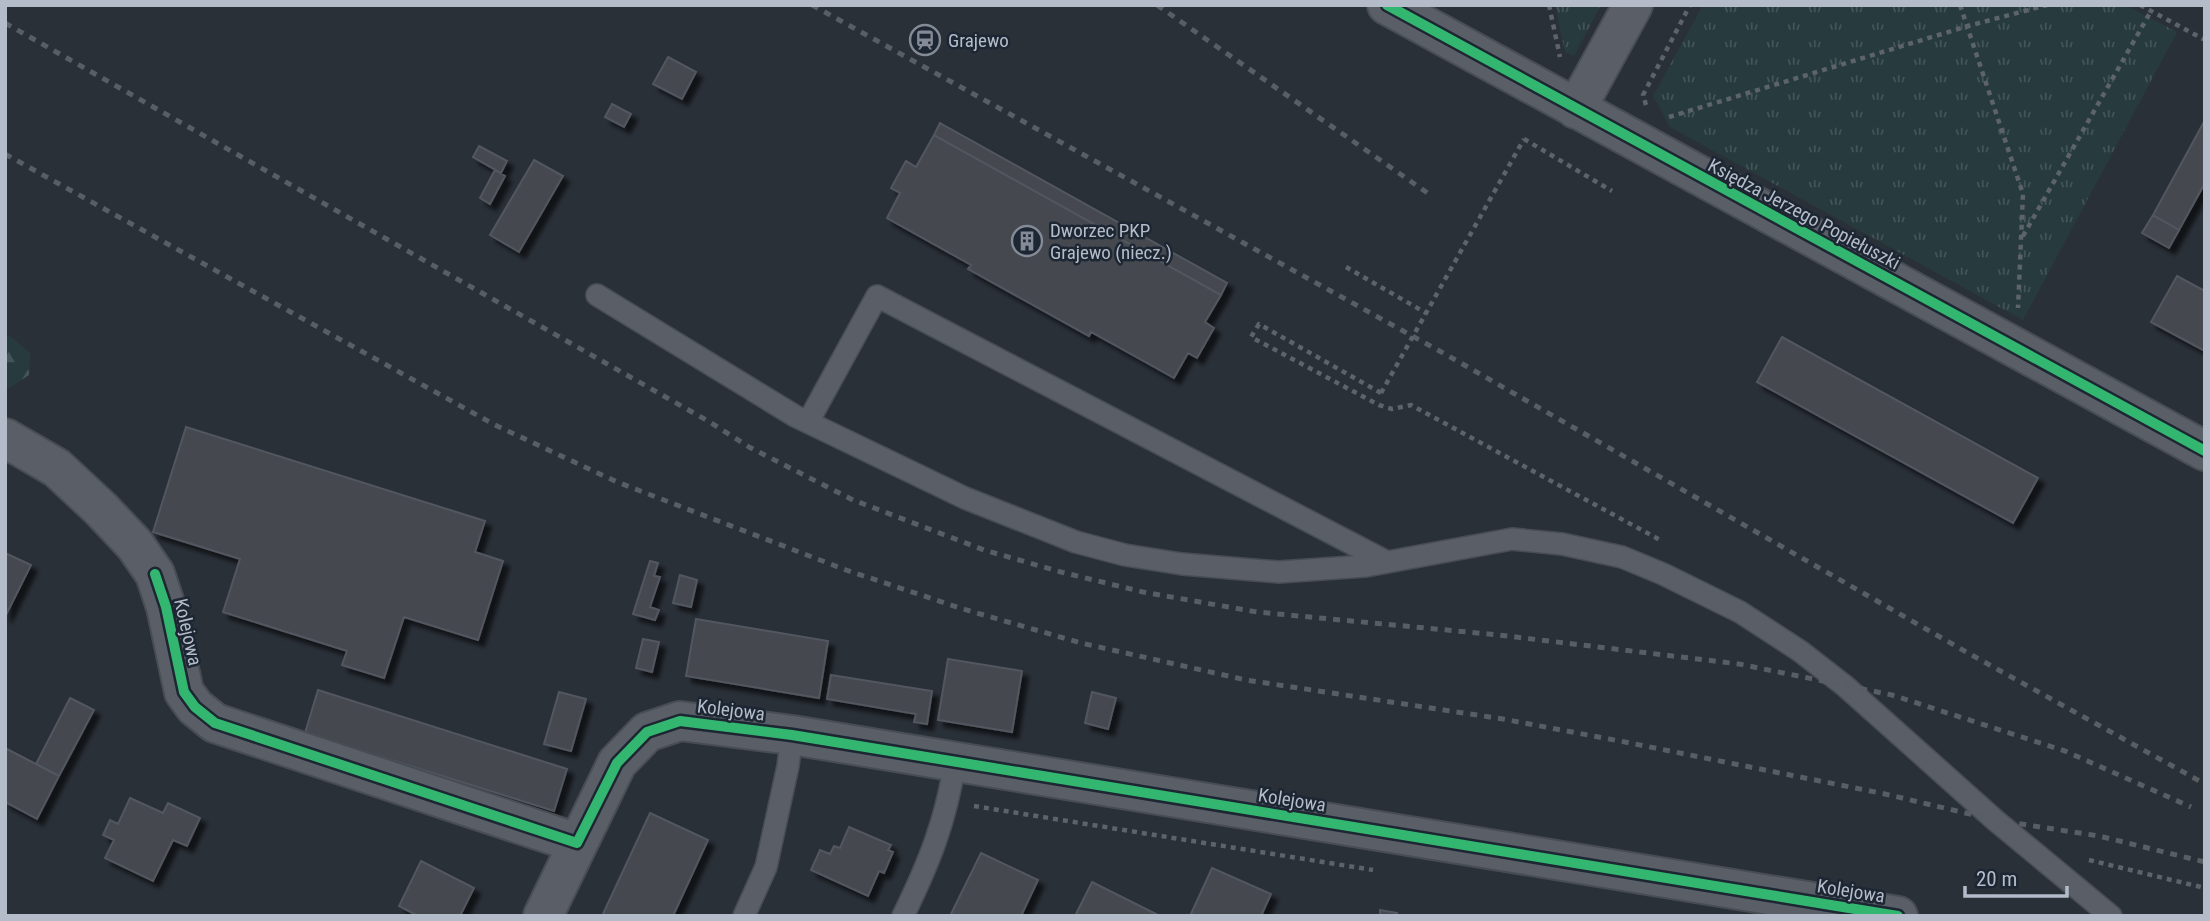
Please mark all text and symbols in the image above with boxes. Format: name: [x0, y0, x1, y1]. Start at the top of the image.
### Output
station icon: Grajewo: [908, 23, 942, 57]
place label: Grajewo: [948, 29, 1009, 52]
street label: Księdza Jerzego Popiełuszki: [1704, 154, 1904, 274]
place label: Dworzec PKP Grajewo (niecz.): [1050, 219, 1172, 264]
building icon: Dworzec PKP Grajewo (niecz.): [1010, 224, 1044, 258]
street label: Kolejowa: [169, 596, 207, 668]
street label: Kolejowa: [696, 694, 766, 726]
street label: Kolejowa: [1257, 783, 1327, 817]
scale bar: [1965, 855, 2066, 899]
text: 20 m: [1976, 867, 2017, 891]
street label: Kolejowa: [1816, 874, 1886, 908]

